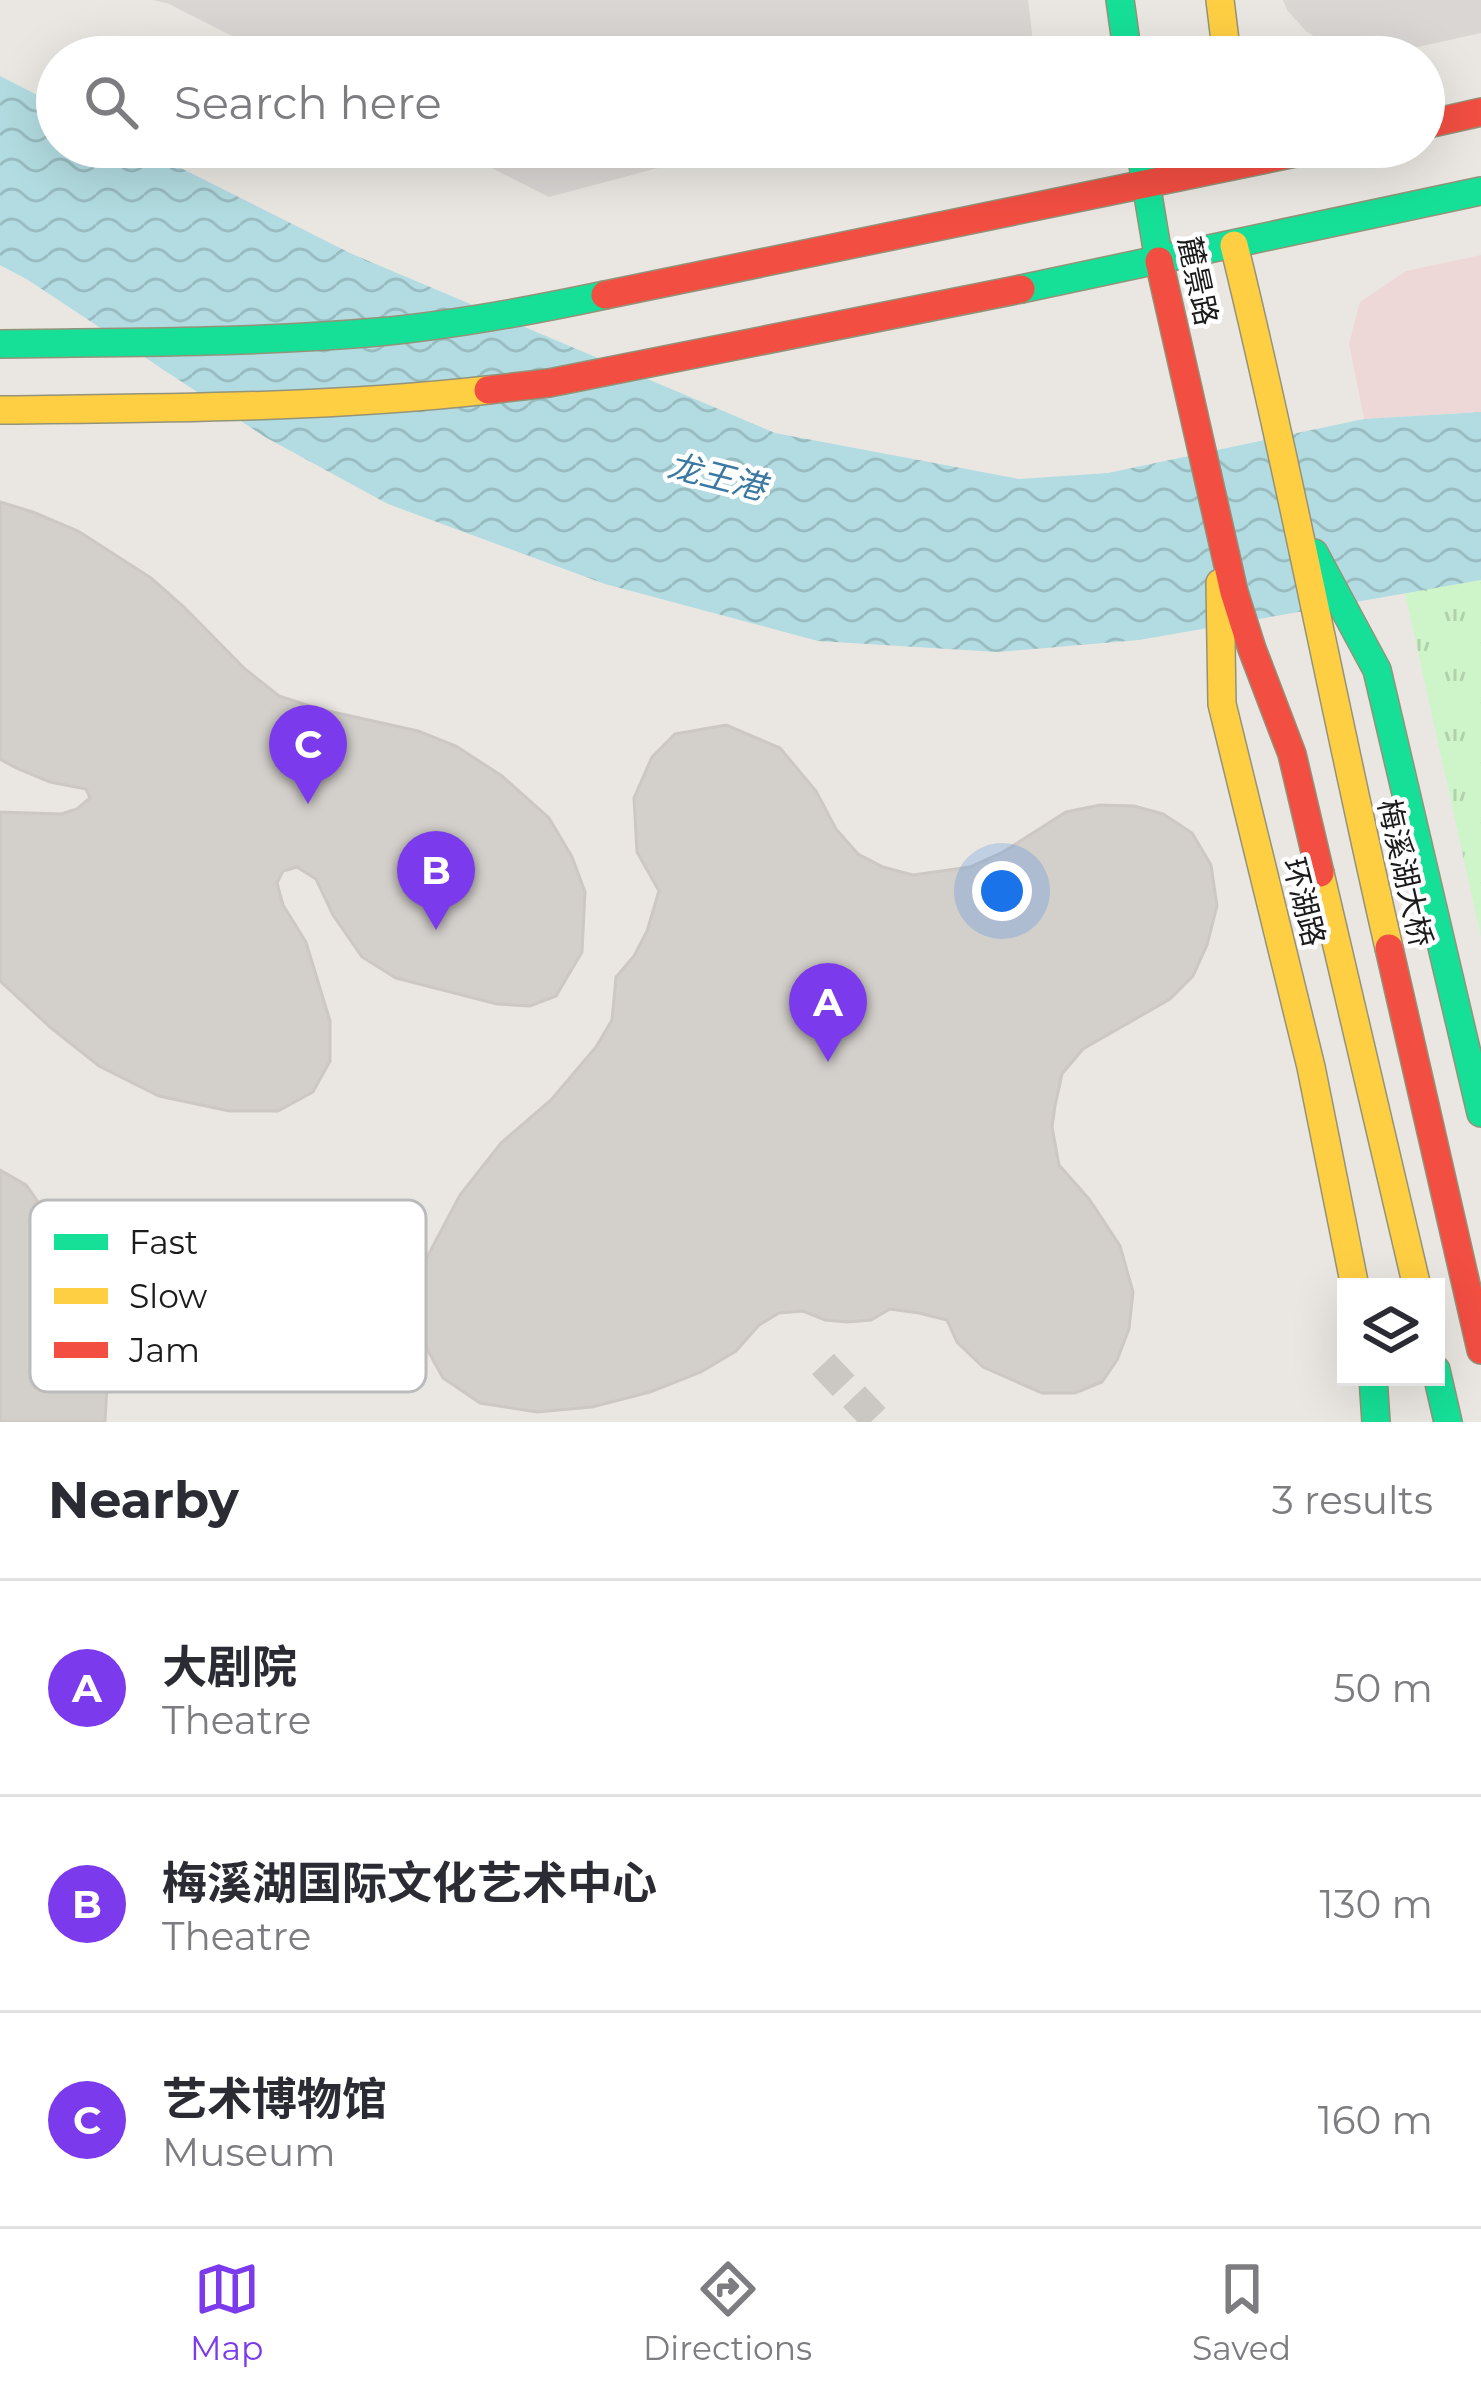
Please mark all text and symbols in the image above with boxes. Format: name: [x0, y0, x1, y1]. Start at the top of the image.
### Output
search box: [36, 36, 1445, 168]
icon: search: [78, 69, 144, 135]
text: Search here: [174, 75, 442, 130]
street label: 麓景路: [1171, 233, 1225, 329]
water label: 龙王港: [664, 445, 774, 508]
pin: C: [269, 705, 347, 804]
street label: 梅溪湖大桥: [1370, 796, 1440, 950]
pin: B: [397, 831, 475, 930]
street label: 环湖路: [1275, 854, 1333, 950]
your location: [972, 861, 1032, 921]
pin: A: [789, 963, 867, 1062]
legend: [30, 1200, 426, 1392]
text: Fast: [129, 1222, 198, 1262]
text: Slow: [129, 1276, 207, 1316]
map controls: [1337, 1278, 1445, 1386]
button: layers: [1337, 1278, 1445, 1386]
text: Jam: [128, 1330, 200, 1370]
text: Nearby: [48, 1469, 239, 1531]
text: 3 results: [1272, 1476, 1433, 1524]
text: 大剧院: [162, 1639, 297, 1694]
text: A: [72, 1664, 102, 1712]
text: 50 m: [1334, 1664, 1433, 1712]
text: Theatre: [162, 1696, 311, 1744]
text: 梅溪湖国际文化艺术中心: [162, 1855, 657, 1910]
text: B: [72, 1880, 102, 1928]
text: 130 m: [1320, 1880, 1433, 1928]
text: Theatre: [162, 1912, 311, 1960]
text: 艺术博物馆: [162, 2071, 387, 2126]
text: C: [73, 2096, 101, 2144]
text: 160 m: [1318, 2096, 1433, 2144]
text: Museum: [162, 2128, 336, 2176]
tab: Map: [190, 2256, 263, 2368]
tab: Directions: [643, 2256, 812, 2368]
tab: Saved: [1192, 2256, 1291, 2368]

